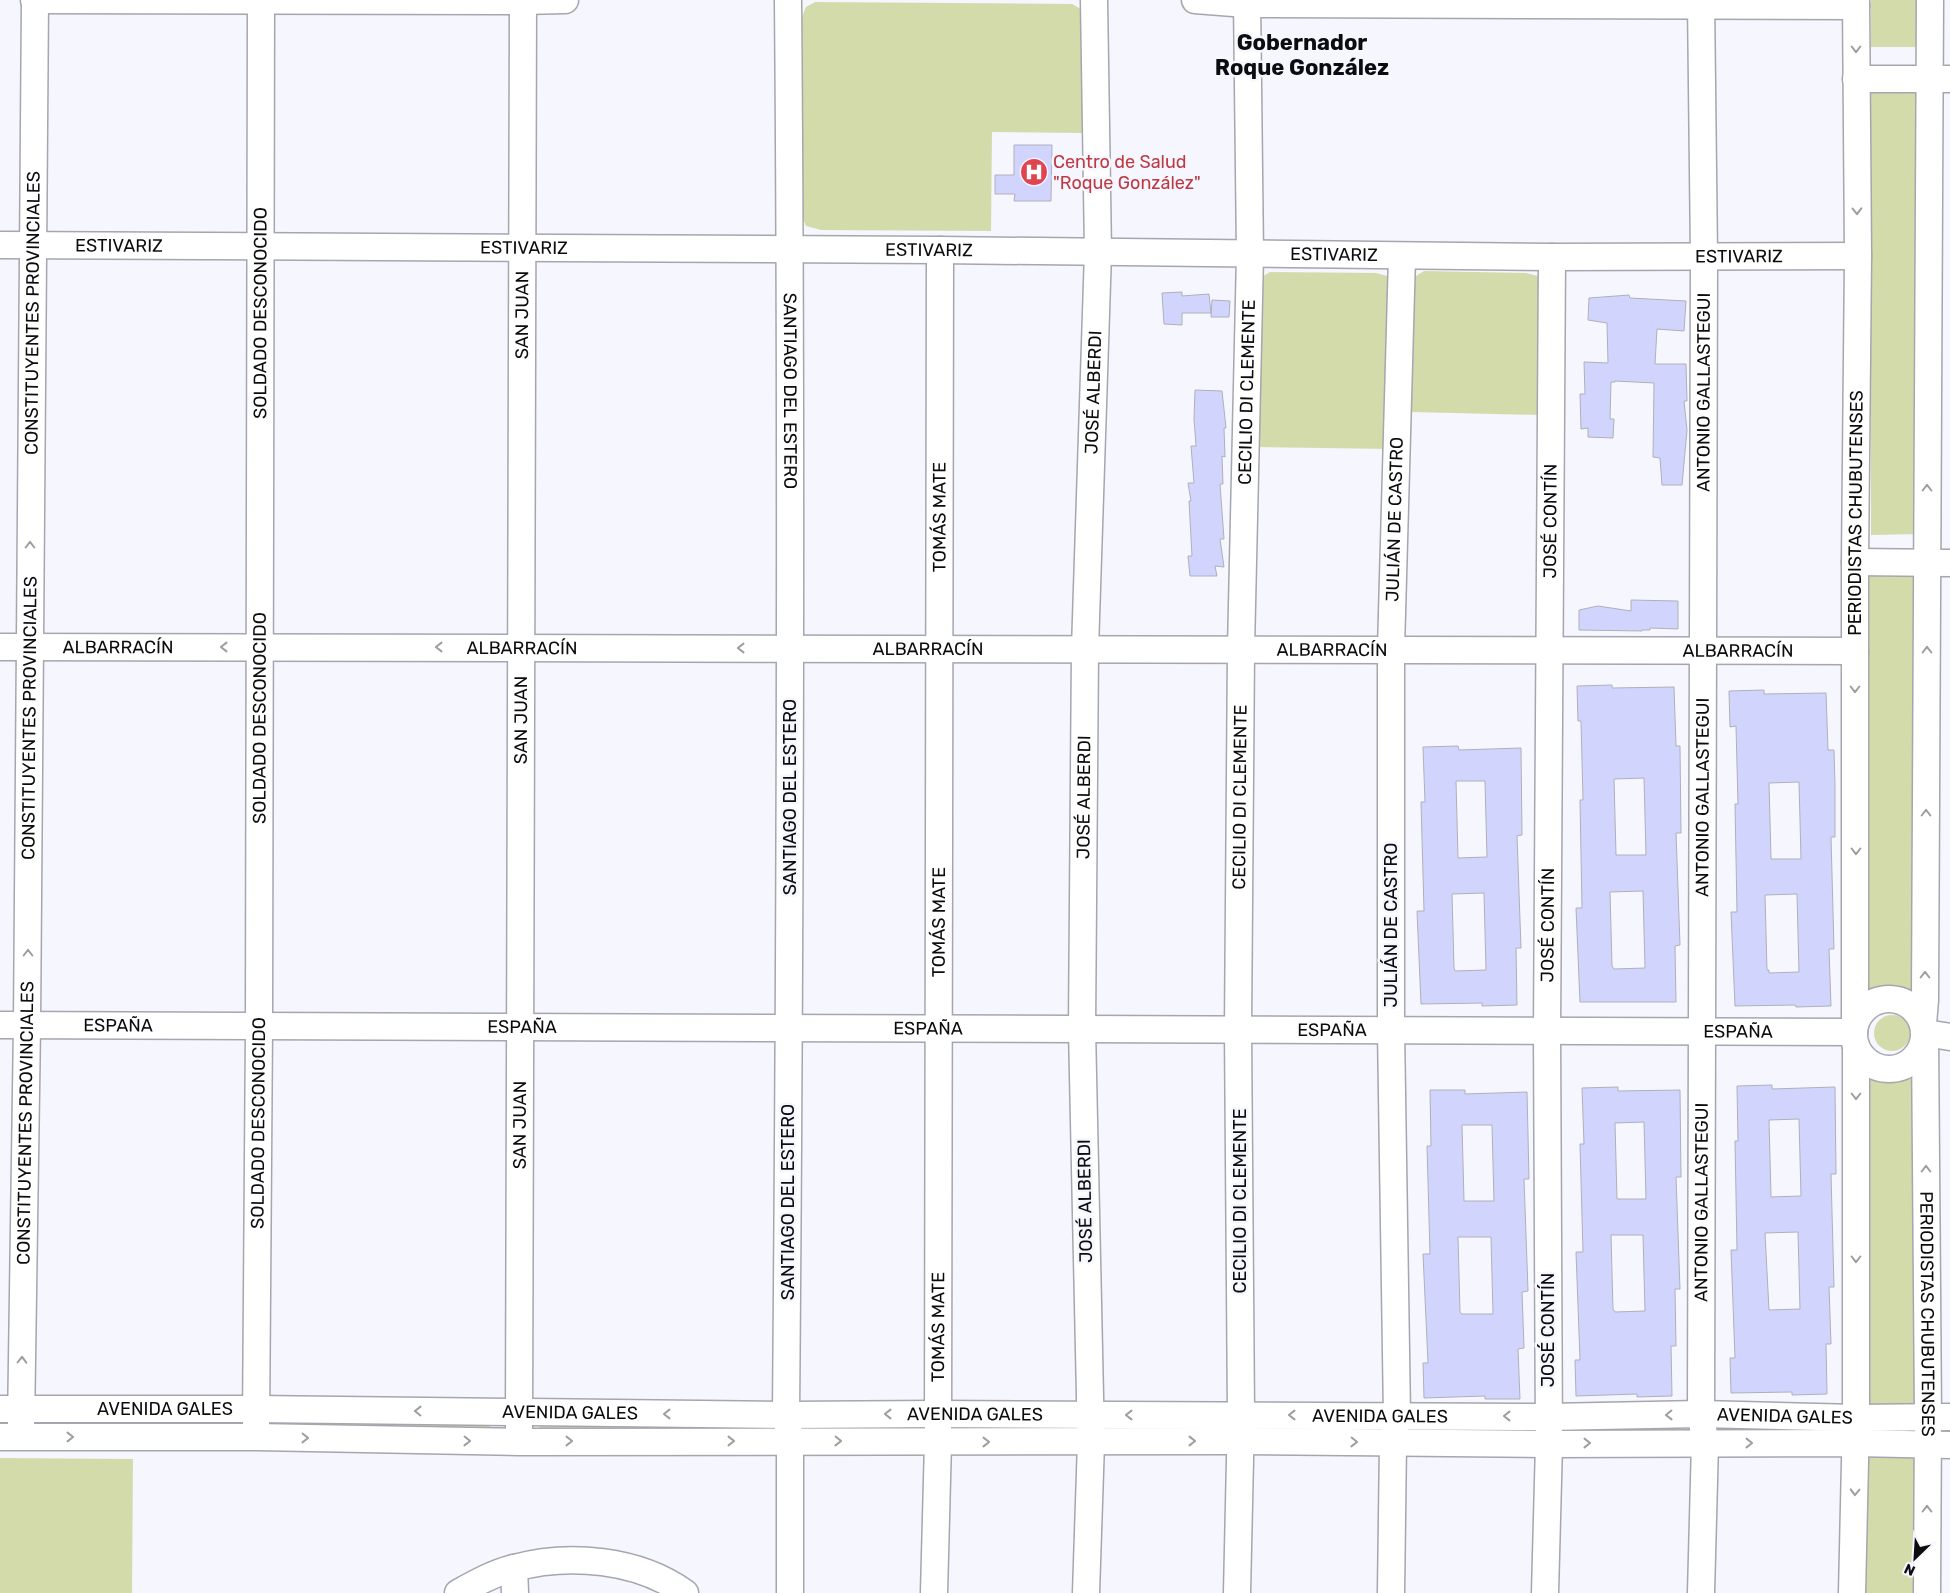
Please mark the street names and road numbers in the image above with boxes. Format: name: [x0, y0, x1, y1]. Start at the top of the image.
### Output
street label: CONSTITUYENTES PROVINCIALES: [20, 171, 45, 455]
street label: SOLDADO DESCONOCIDO: [249, 207, 272, 419]
street label: ESTIVARIZ: [75, 234, 163, 257]
street label: ESTIVARIZ: [480, 237, 568, 259]
street label: ESTIVARIZ: [885, 239, 973, 261]
street label: ESTIVARIZ: [1290, 243, 1378, 266]
street label: ESTIVARIZ: [1695, 245, 1783, 268]
street label: SAN JUAN: [511, 271, 533, 359]
street label: SANTIAGO DEL ESTERO: [779, 293, 801, 489]
street label: ANTONIO GALLASTEGUI: [1692, 293, 1715, 492]
street label: CECILIO DI CLEMENTE: [1234, 299, 1260, 485]
street label: JOSÉ ALBERDI: [1080, 330, 1106, 455]
street label: PERIODISTAS CHUBUTENSES: [1844, 390, 1868, 636]
street label: JULIÁN DE CASTRO: [1381, 437, 1408, 602]
street label: TOMÁS MATE: [928, 462, 951, 572]
street label: JOSÉ CONTÍN: [1539, 464, 1562, 579]
street label: CONSTITUYENTES PROVINCIALES: [17, 576, 42, 860]
street label: SOLDADO DESCONOCIDO: [248, 612, 271, 824]
street label: ALBARRACÍN: [62, 636, 174, 658]
street label: ALBARRACÍN: [466, 637, 578, 659]
street label: ALBARRACÍN: [872, 638, 984, 660]
street label: ALBARRACÍN: [1276, 639, 1388, 661]
street label: ALBARRACÍN: [1682, 640, 1794, 662]
street label: SAN JUAN: [510, 676, 532, 764]
street label: ANTONIO GALLASTEGUI: [1691, 698, 1714, 897]
street label: SANTIAGO DEL ESTERO: [779, 699, 801, 895]
street label: CECILIO DI CLEMENTE: [1228, 704, 1252, 890]
street label: JOSÉ ALBERDI: [1072, 735, 1095, 859]
street label: JULIÁN DE CASTRO: [1380, 843, 1402, 1007]
street label: TOMÁS MATE: [928, 867, 950, 977]
street label: JOSÉ CONTÍN: [1536, 868, 1559, 982]
street label: CONSTITUYENTES PROVINCIALES: [12, 981, 38, 1265]
street label: ESPAÑA: [83, 1014, 153, 1037]
street label: ESPAÑA: [487, 1016, 557, 1038]
street label: SOLDADO DESCONOCIDO: [246, 1017, 270, 1229]
street label: ESPAÑA: [893, 1017, 963, 1040]
street label: ESPAÑA: [1297, 1019, 1367, 1041]
street label: ESPAÑA: [1703, 1020, 1773, 1043]
street label: SAN JUAN: [509, 1081, 531, 1169]
street label: ANTONIO GALLASTEGUI: [1690, 1103, 1713, 1302]
street label: SANTIAGO DEL ESTERO: [777, 1104, 799, 1300]
street label: CECILIO DI CLEMENTE: [1229, 1108, 1251, 1294]
street label: JOSÉ ALBERDI: [1073, 1139, 1097, 1263]
street label: PERIODISTAS CHUBUTENSES: [1915, 1191, 1939, 1437]
street label: TOMÁS MATE: [927, 1272, 949, 1382]
street label: JOSÉ CONTÍN: [1537, 1273, 1559, 1387]
street label: AVENIDA GALES: [97, 1398, 233, 1420]
street label: AVENIDA GALES: [502, 1401, 638, 1424]
street label: AVENIDA GALES: [907, 1403, 1043, 1426]
street label: AVENIDA GALES: [1717, 1403, 1853, 1429]
street label: AVENIDA GALES: [1312, 1405, 1448, 1428]

